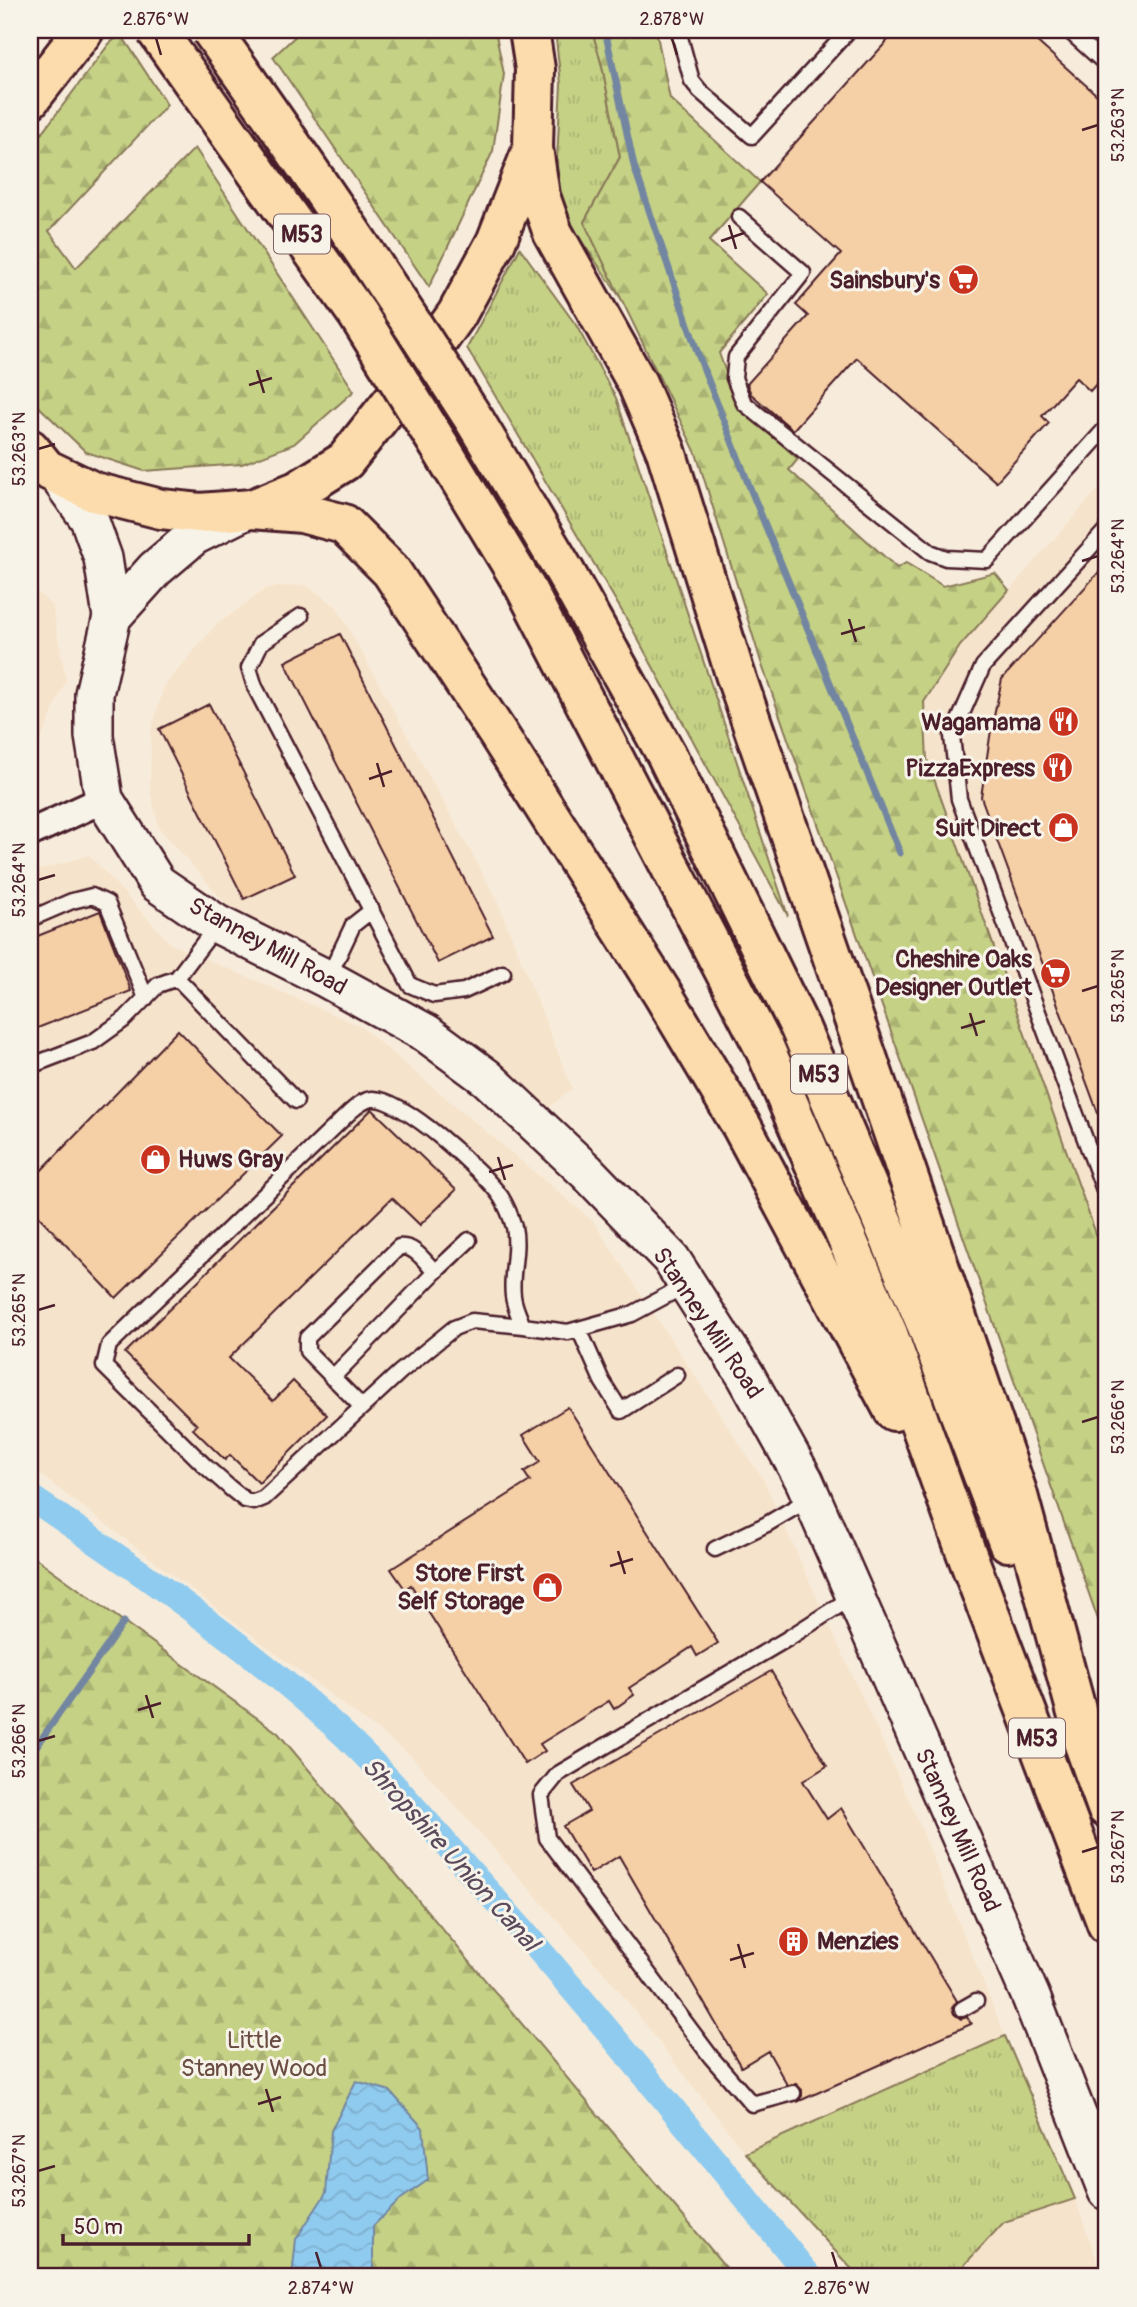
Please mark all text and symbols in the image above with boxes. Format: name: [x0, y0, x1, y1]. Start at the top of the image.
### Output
text: 2.876°W: [123, 8, 189, 31]
text: 2.878°W: [640, 8, 704, 31]
text: 53.263°N: [1107, 88, 1130, 162]
road number: M53: [274, 215, 330, 254]
supermarket icon: Sainsbury's: [946, 263, 980, 297]
place label: Sainsbury's: [829, 266, 940, 295]
text: 53.263°N: [8, 412, 31, 486]
text: 53.264°N: [1107, 519, 1130, 593]
restaurant icon: Wagamama: [1047, 705, 1081, 739]
place label: Wagamama: [921, 708, 1041, 737]
restaurant icon: PizzaExpress: [1041, 751, 1075, 785]
place label: PizzaExpress: [905, 754, 1035, 783]
shop icon: Suit Direct: [1047, 811, 1081, 845]
place label: Suit Direct: [935, 814, 1042, 843]
text: 53.264°N: [8, 843, 31, 917]
street label: Stanney Mill Road: [184, 891, 352, 1002]
place label: Cheshire Oaks Designer Outlet: [875, 945, 1033, 1002]
text: 53.265°N: [1107, 949, 1130, 1023]
supermarket icon: Cheshire Oaks Designer Outlet: [1038, 956, 1072, 990]
road number: M53: [791, 1054, 847, 1093]
shop icon: Huws Gray: [138, 1142, 172, 1176]
place label: Huws Gray: [178, 1145, 284, 1174]
street label: Stanney Mill Road: [646, 1242, 769, 1405]
text: 53.265°N: [8, 1273, 31, 1347]
text: 53.266°N: [1107, 1380, 1130, 1454]
place label: Store First Self Storage: [397, 1559, 525, 1616]
shop icon: Store First Self Storage: [530, 1570, 564, 1604]
text: 53.266°N: [8, 1704, 31, 1778]
road number: M53: [1009, 1718, 1065, 1758]
street label: Stanney Mill Road: [908, 1744, 1007, 1917]
water label: Shropshire Union Canal: [355, 1751, 548, 1960]
text: 53.267°N: [1107, 1810, 1130, 1884]
building icon: Menzies: [777, 1924, 811, 1958]
place label: Menzies: [817, 1927, 899, 1956]
park label: Little Stanney Wood: [181, 2026, 327, 2083]
text: 53.267°N: [8, 2134, 31, 2208]
scale bar: [63, 2202, 248, 2246]
text: 50 m: [74, 2214, 123, 2241]
text: 2.874°W: [288, 2277, 354, 2300]
text: 2.876°W: [804, 2277, 870, 2300]

